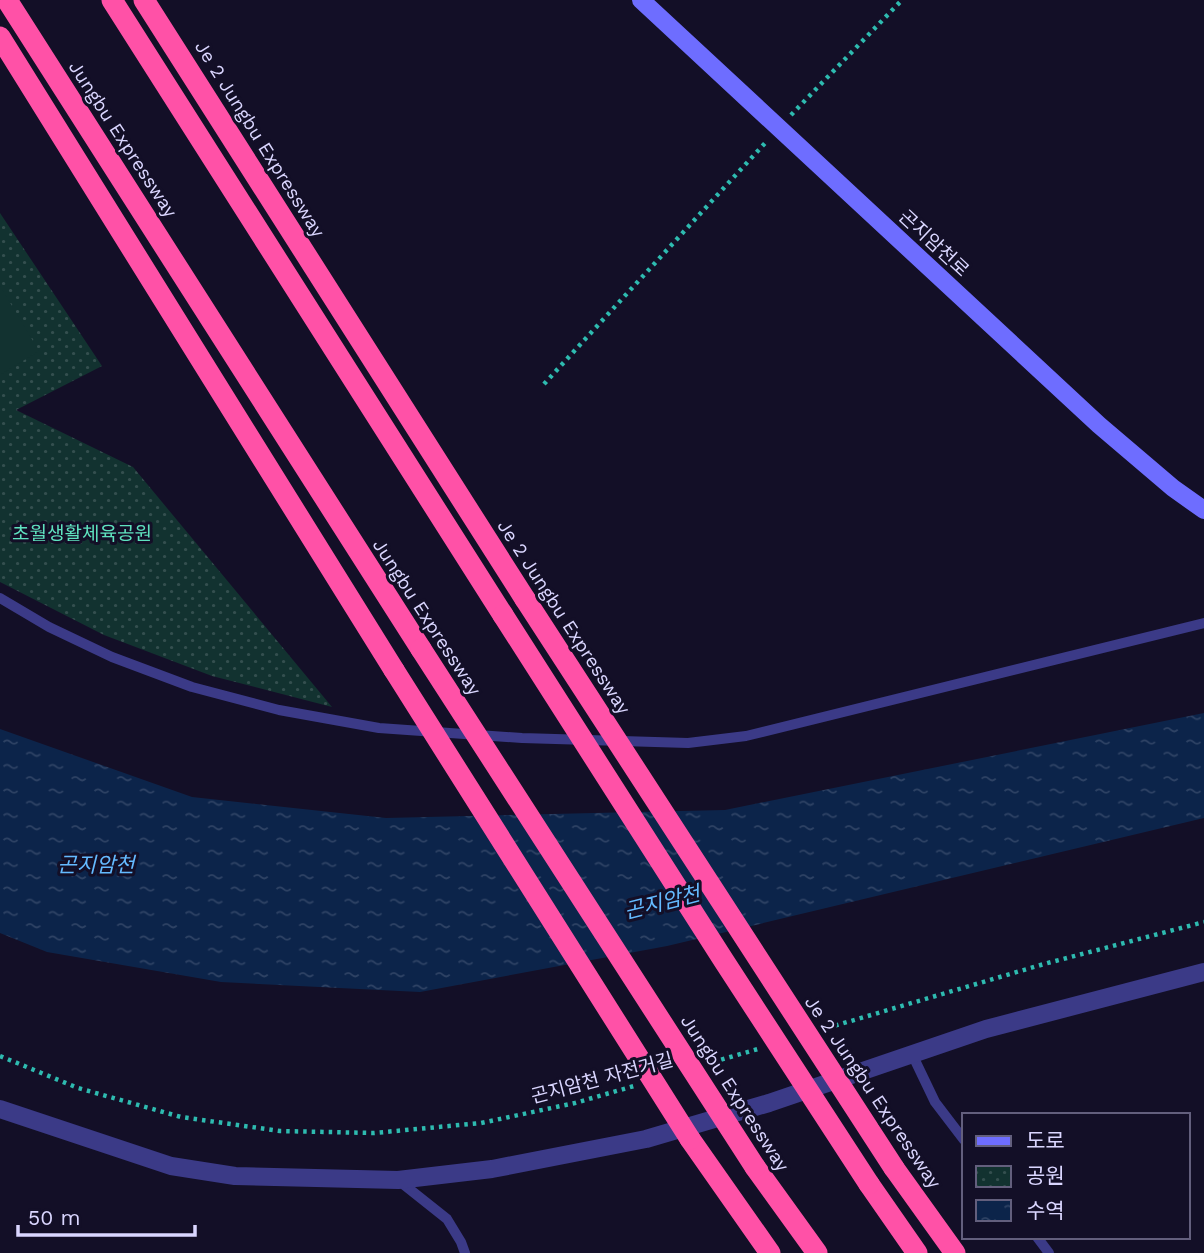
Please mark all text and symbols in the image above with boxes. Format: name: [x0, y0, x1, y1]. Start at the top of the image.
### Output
street label: Je 2 Jungbu Expressway: [190, 37, 330, 242]
street label: Jungbu Expressway: [64, 56, 182, 222]
street label: 곤지암천로: [894, 205, 974, 281]
street label: Je 2 Jungbu Expressway: [492, 515, 636, 719]
park label: 초월생활체육공원: [12, 522, 152, 545]
street label: Jungbu Expressway: [368, 534, 486, 700]
water label: 곤지암천: [57, 852, 137, 877]
water label: 곤지암천: [621, 880, 705, 923]
street label: Je 2 Jungbu Expressway: [800, 991, 946, 1193]
street label: Jungbu Expressway: [676, 1010, 794, 1176]
street label: 곤지암천 자전거길: [528, 1048, 676, 1108]
legend: [962, 1113, 1190, 1239]
text: 도로: [1026, 1128, 1065, 1153]
text: 공원: [1026, 1163, 1065, 1188]
scale bar: [18, 1194, 194, 1238]
text: 수역: [1026, 1198, 1065, 1223]
text: 50 m: [28, 1205, 80, 1230]

